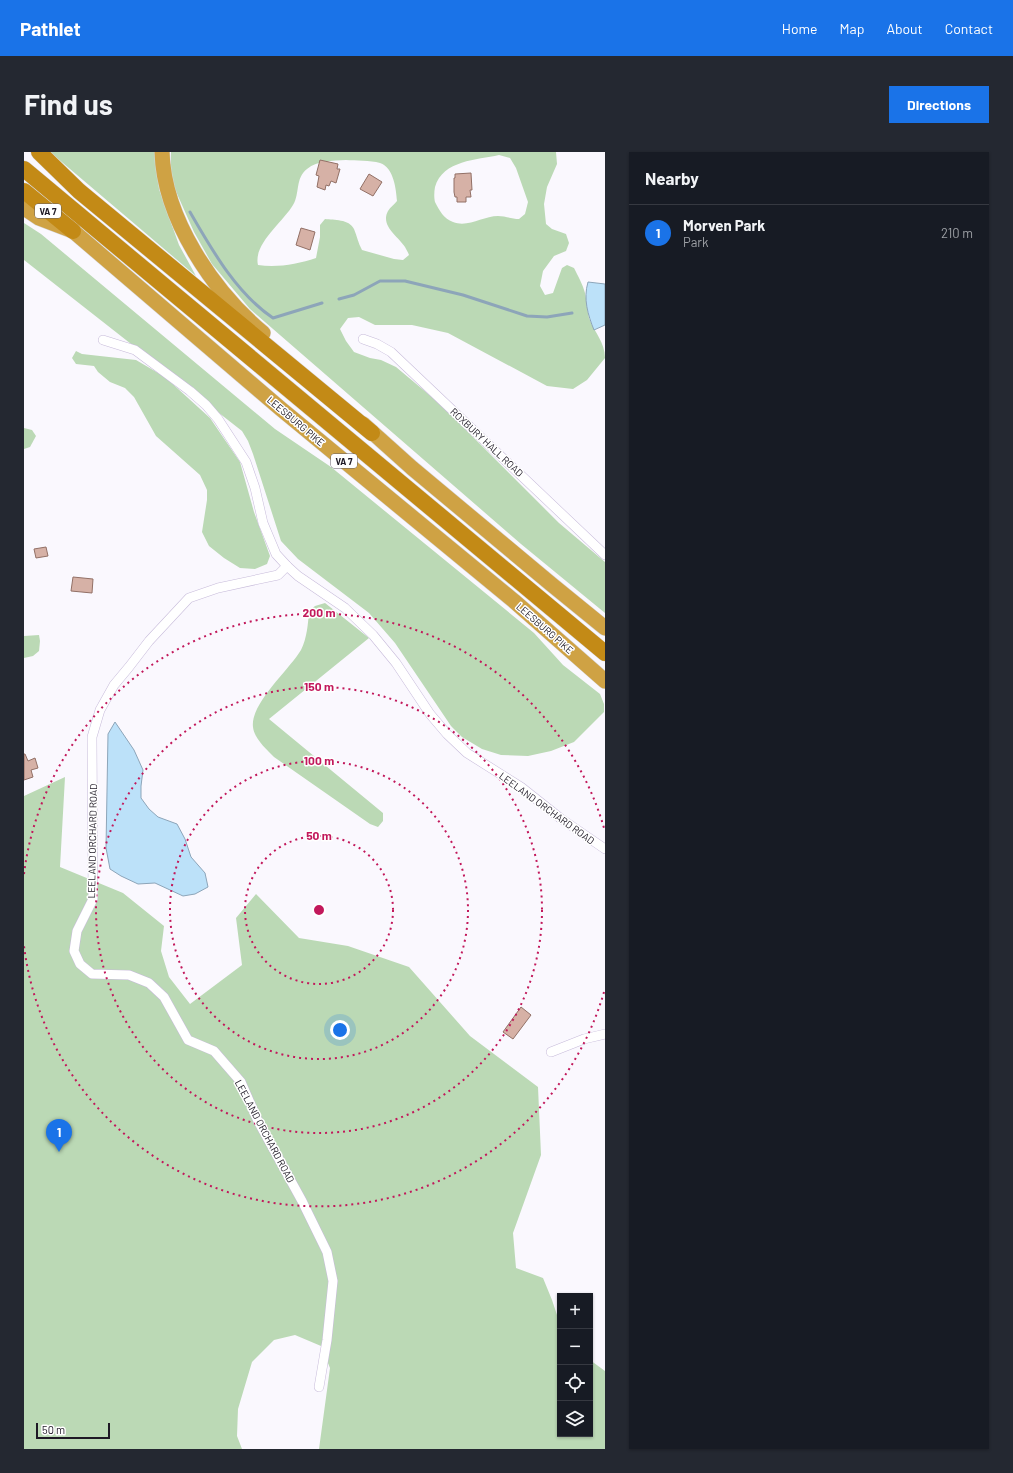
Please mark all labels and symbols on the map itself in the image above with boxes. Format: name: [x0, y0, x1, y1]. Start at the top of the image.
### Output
road number: VA 7: [35, 204, 61, 218]
street label: LEESBURG PIKE: [265, 393, 327, 449]
street label: ROXBURY HALL ROAD: [448, 405, 526, 479]
road number: VA 7: [331, 454, 357, 468]
street label: LEESBURG PIKE: [514, 600, 576, 656]
text: 200 m: [303, 605, 335, 619]
text: 150 m: [304, 679, 334, 693]
text: 100 m: [304, 753, 334, 767]
street label: LEELAND ORCHARD ROAD: [497, 769, 597, 847]
street label: LEELAND ORCHARD ROAD: [85, 784, 99, 898]
text: 50 m: [306, 828, 332, 842]
centre of rings: [312, 903, 326, 917]
your location: [330, 1020, 350, 1040]
street label: LEELAND ORCHARD ROAD: [233, 1078, 297, 1184]
pin: 1: [46, 1119, 72, 1152]
scale bar: [36, 1421, 110, 1440]

